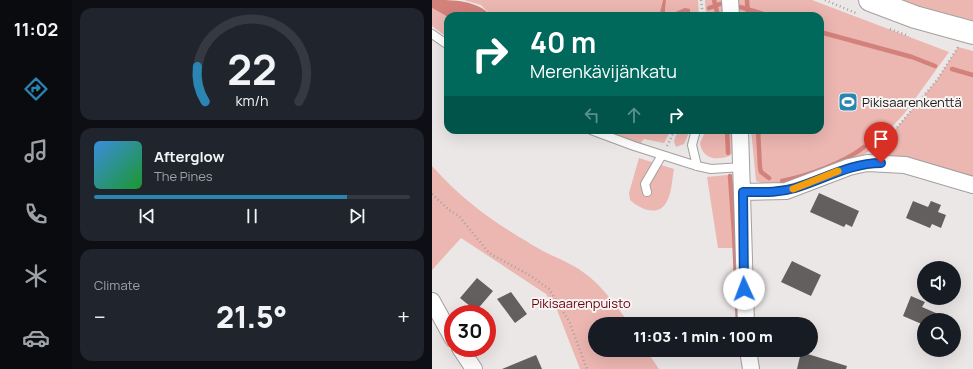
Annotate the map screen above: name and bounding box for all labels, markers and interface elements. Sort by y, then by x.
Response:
text: 11:02 [14,17,58,41]
text: 40 m [530,23,596,61]
icon: right [464,28,516,80]
text: 22 [227,41,277,97]
text: Merenkävijänkatu [530,59,677,83]
icon: directions [22,75,50,103]
text: km/h [235,91,269,110]
sports icon: Pikisaarenkenttä [837,91,859,113]
place label: Pikisaarenkenttä [862,93,962,111]
icon: left [581,104,603,126]
icon: ahead [623,104,645,126]
icon: right [665,104,687,126]
pin [864,122,898,163]
icon: arrive [870,128,892,150]
icon: music [22,137,50,165]
text: Afterglow [154,146,225,167]
text: The Pines [154,167,213,185]
icon: phone [22,200,50,228]
icon: previous [136,205,158,227]
icon: pause [241,205,263,227]
icon: next [346,205,368,227]
map controls [917,261,961,357]
button: sound [917,261,961,305]
icon: climate [22,262,50,290]
position arrow [723,268,765,310]
text: Climate [94,276,140,294]
park label: Pikisaarenpuisto [531,294,631,312]
text: 21.5° [216,296,287,337]
text: − [94,302,106,332]
text: + [397,302,410,332]
speed limit sign: 30 [444,305,496,357]
button: search [917,313,961,357]
icon: car [22,324,50,352]
text: 11:03 · 1 min · 100 m [633,326,773,347]

